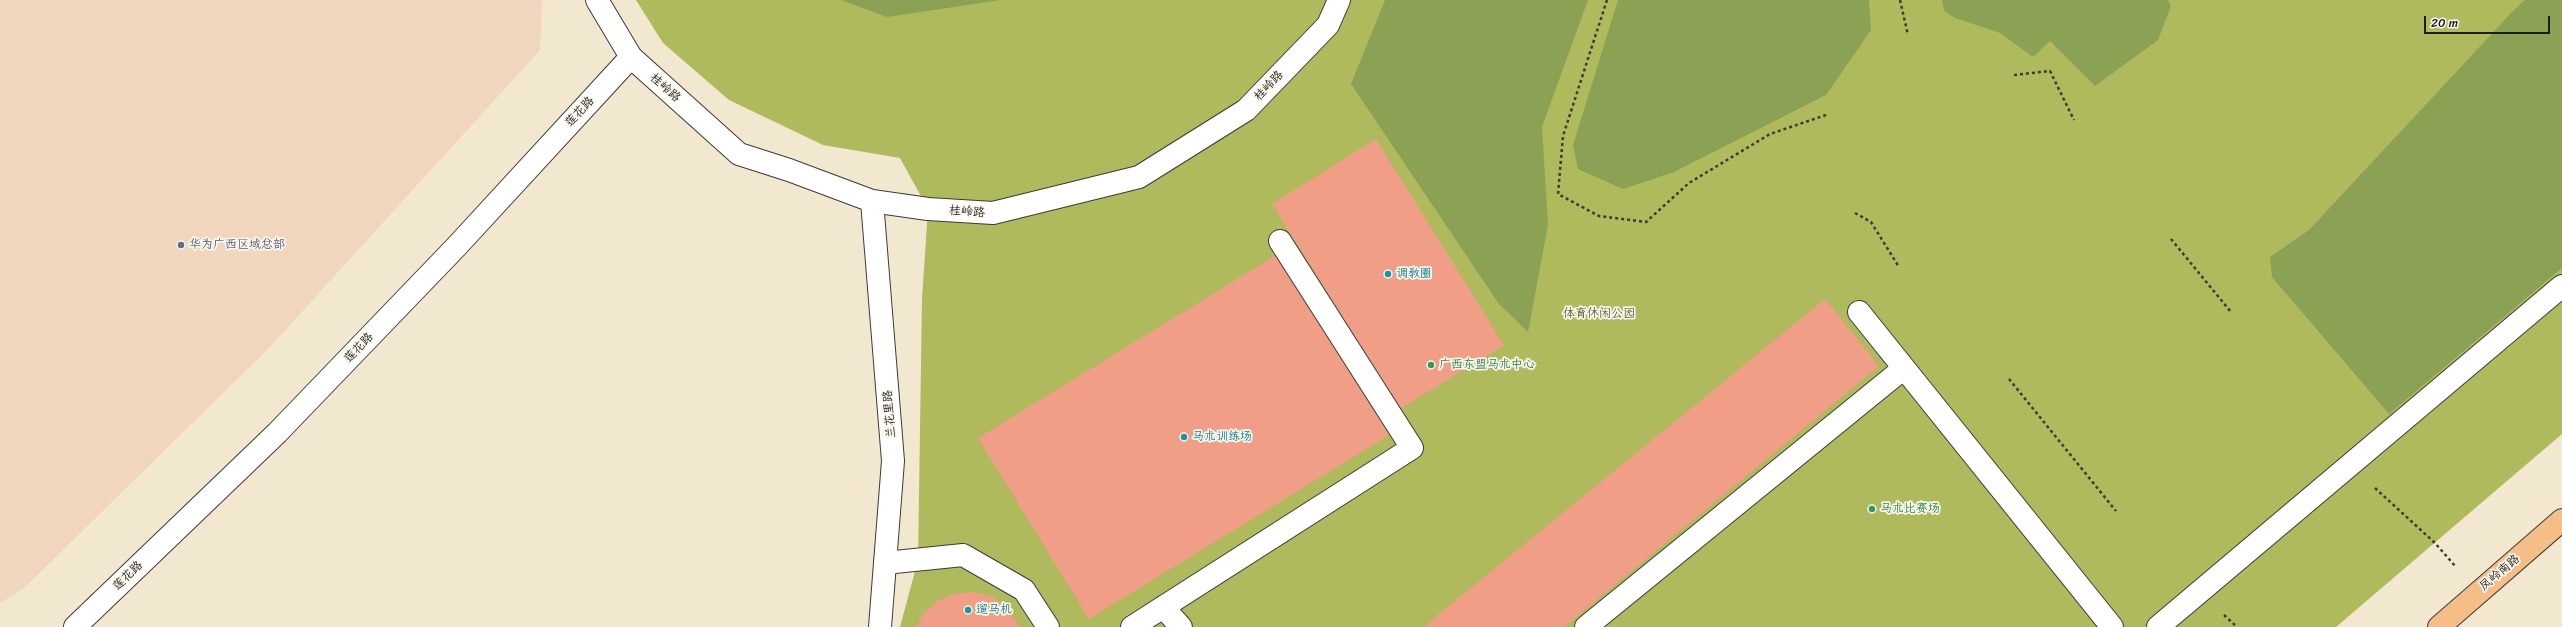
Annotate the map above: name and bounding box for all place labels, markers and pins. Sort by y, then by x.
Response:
place label: 华为广西区域总部 [189,238,285,252]
marker: 华为广西区域总部 [176,240,186,250]
place label: 调教圈 [1396,267,1432,281]
marker: 调教圈 [1383,269,1393,279]
place label: 广西东盟马术中心 [1439,358,1535,372]
marker: 广西东盟马术中心 [1426,360,1436,370]
place label: 马术训练场 [1192,430,1252,444]
marker: 马术训练场 [1179,432,1189,442]
place label: 马术比赛场 [1880,502,1940,516]
marker: 马术比赛场 [1867,504,1877,514]
place label: 遛马机 [976,603,1012,617]
marker: 遛马机 [963,605,973,615]

